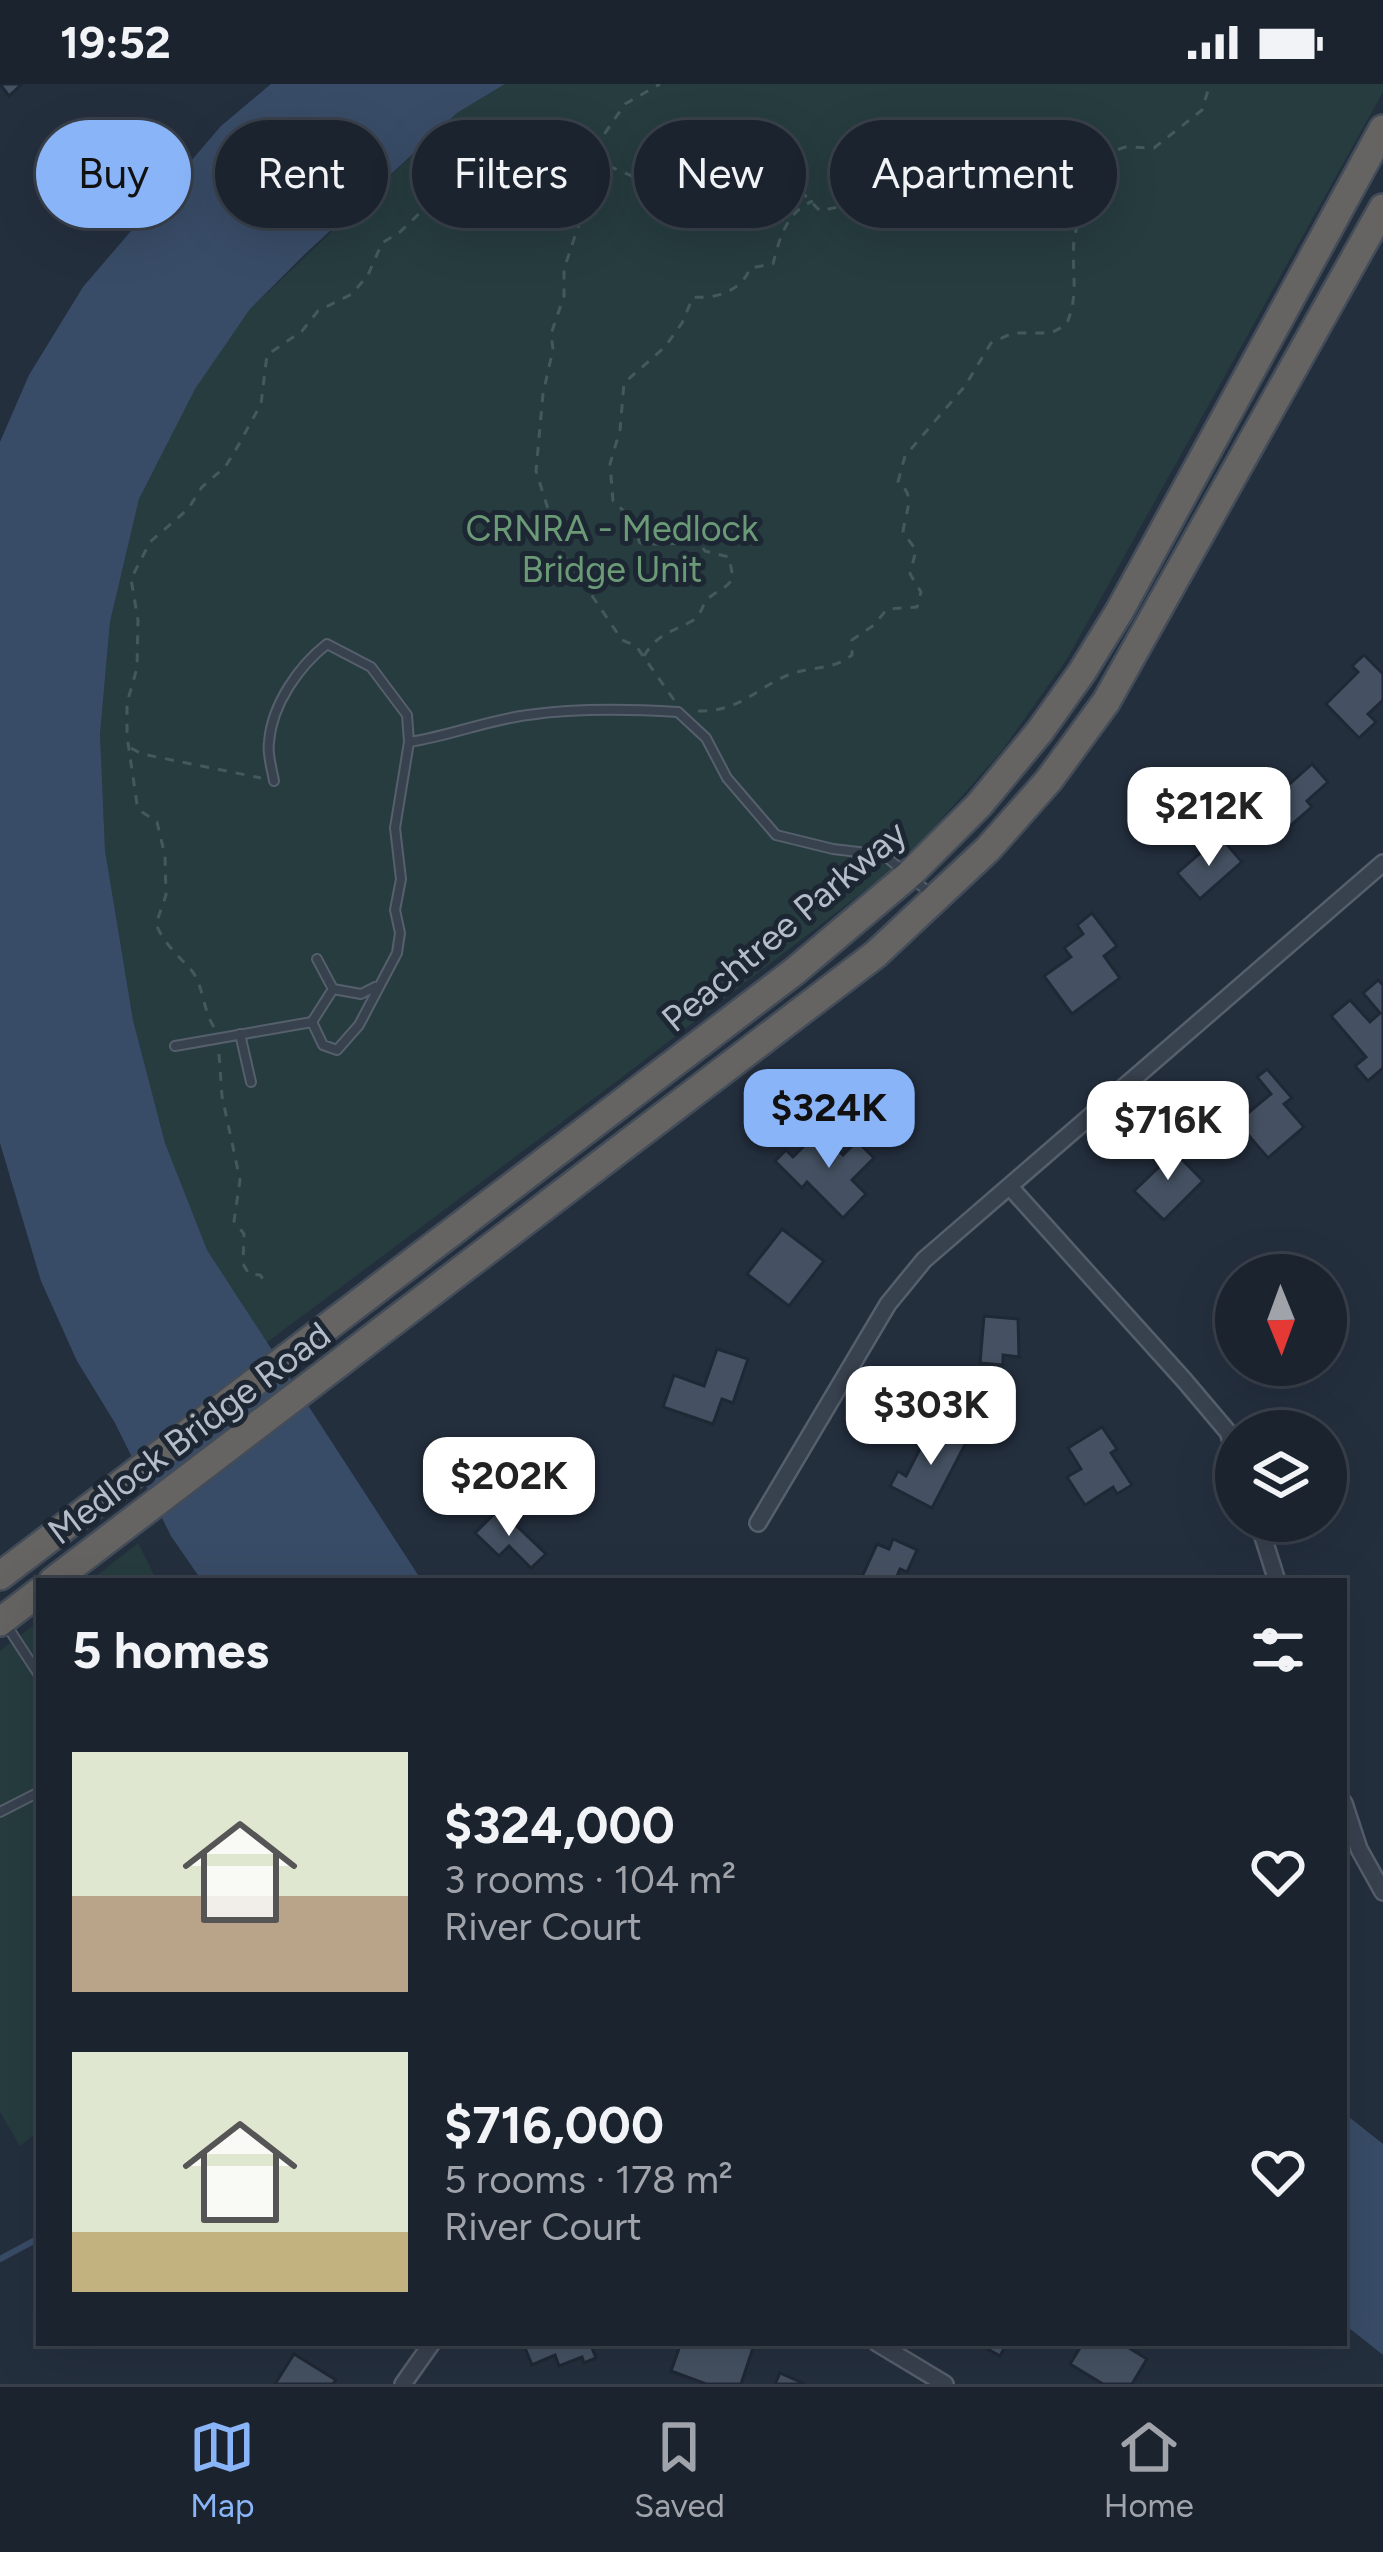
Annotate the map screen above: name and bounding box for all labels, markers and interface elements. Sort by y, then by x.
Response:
text: 19:52 [60,15,171,69]
chip: Buy [36,120,191,228]
chip: Rent [215,120,388,228]
chip: Filters [412,120,610,228]
chip: New [634,120,806,228]
chip: Apartment [830,120,1117,228]
park label: CRNRA - Medlock Bridge Unit [465,507,759,591]
pin: $212K [1125,767,1293,869]
text: $212K [1154,782,1264,829]
street label: Peachtree Parkway [653,811,915,1041]
pin: $324K [745,1069,913,1171]
pin: $716K [1084,1081,1252,1183]
text: $324K [771,1084,887,1131]
text: $716K [1114,1096,1222,1143]
north arrow [1215,1254,1347,1386]
map controls [1215,1254,1347,1542]
street label: Medlock Bridge Road [39,1313,339,1553]
pin: $303K [847,1366,1015,1468]
text: $303K [873,1381,989,1428]
button: layers [1215,1410,1347,1542]
pin: $202K [425,1437,593,1539]
text: $202K [450,1452,568,1499]
icon: filters [1245,1617,1311,1683]
text: 5 homes [72,1620,269,1681]
text: $324,000 [444,1795,675,1856]
icon: home [168,1800,312,1944]
icon: heart [1245,1839,1311,1905]
text: 3 rooms · 104 m² [444,1856,736,1903]
text: River Court [444,1903,642,1950]
text: $716,000 [444,2095,664,2156]
icon: home [168,2100,312,2244]
icon: heart [1245,2139,1311,2205]
text: 5 rooms · 178 m² [444,2156,733,2203]
text: River Court [444,2203,642,2250]
tab: Map [189,2414,255,2525]
tab: Saved [634,2414,725,2525]
tab: Home [1104,2414,1194,2525]

